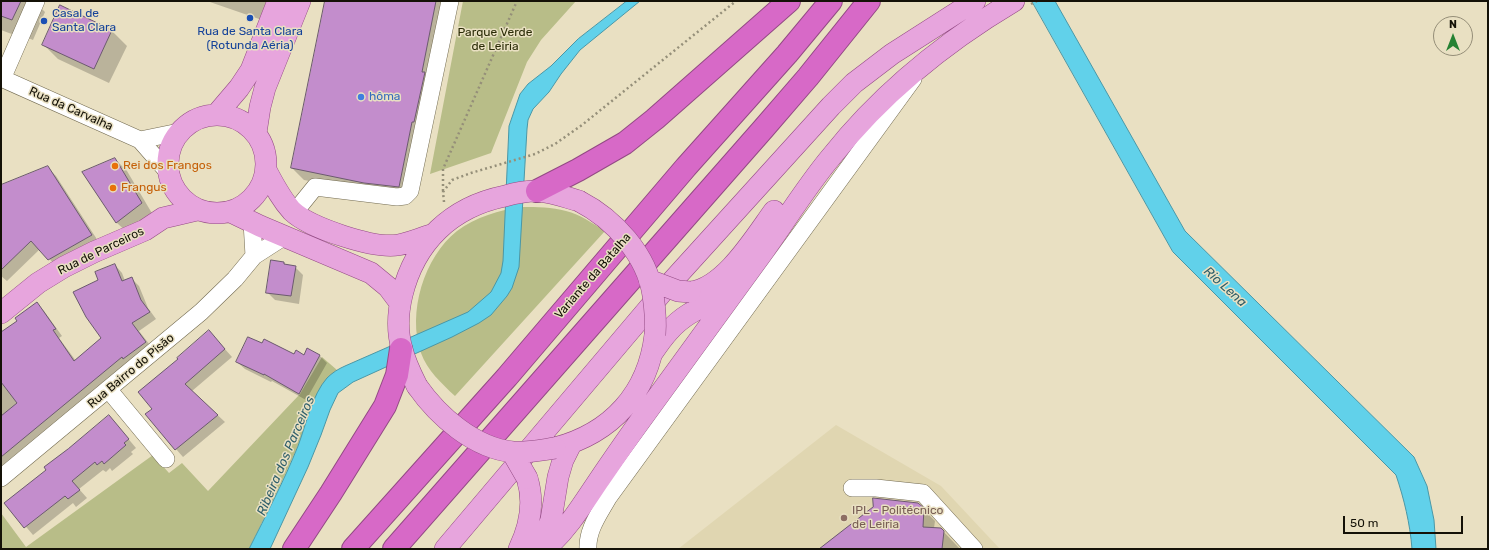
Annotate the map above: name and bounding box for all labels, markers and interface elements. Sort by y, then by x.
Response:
place label: Casal de Santa Clara [52,7,116,35]
marker: Rua de Santa Clara (Rotunda Aéria) [245,13,255,23]
marker: Casal de Santa Clara [39,16,49,26]
north arrow [1433,16,1473,56]
text: N [1449,18,1457,31]
place label: Rua de Santa Clara (Rotunda Aéria) [197,25,303,53]
park label: Parque Verde de Leiria [458,26,532,54]
street label: Rua da Carvalha [27,84,115,134]
place label: hôma [369,90,400,104]
marker: hôma [356,92,366,102]
place label: Rei dos Frangos [123,159,212,173]
marker: Rei dos Frangos [110,161,120,171]
place label: Frangus [121,181,167,195]
marker: Frangus [108,183,118,193]
street label: Rua de Parceiros [56,224,146,278]
street label: Variante da Batalha [552,230,634,322]
water label: Rio Lena [1200,264,1250,310]
street label: Rua Bairro do Pisão [85,331,177,411]
water label: Ribeira dos Parceiros [254,394,318,518]
place label: IPL - Politécnico de Leiria [852,504,943,532]
scale bar [1345,508,1465,534]
marker: IPL - Politécnico de Leiria [839,513,849,523]
text: 50 m [1350,516,1378,530]

